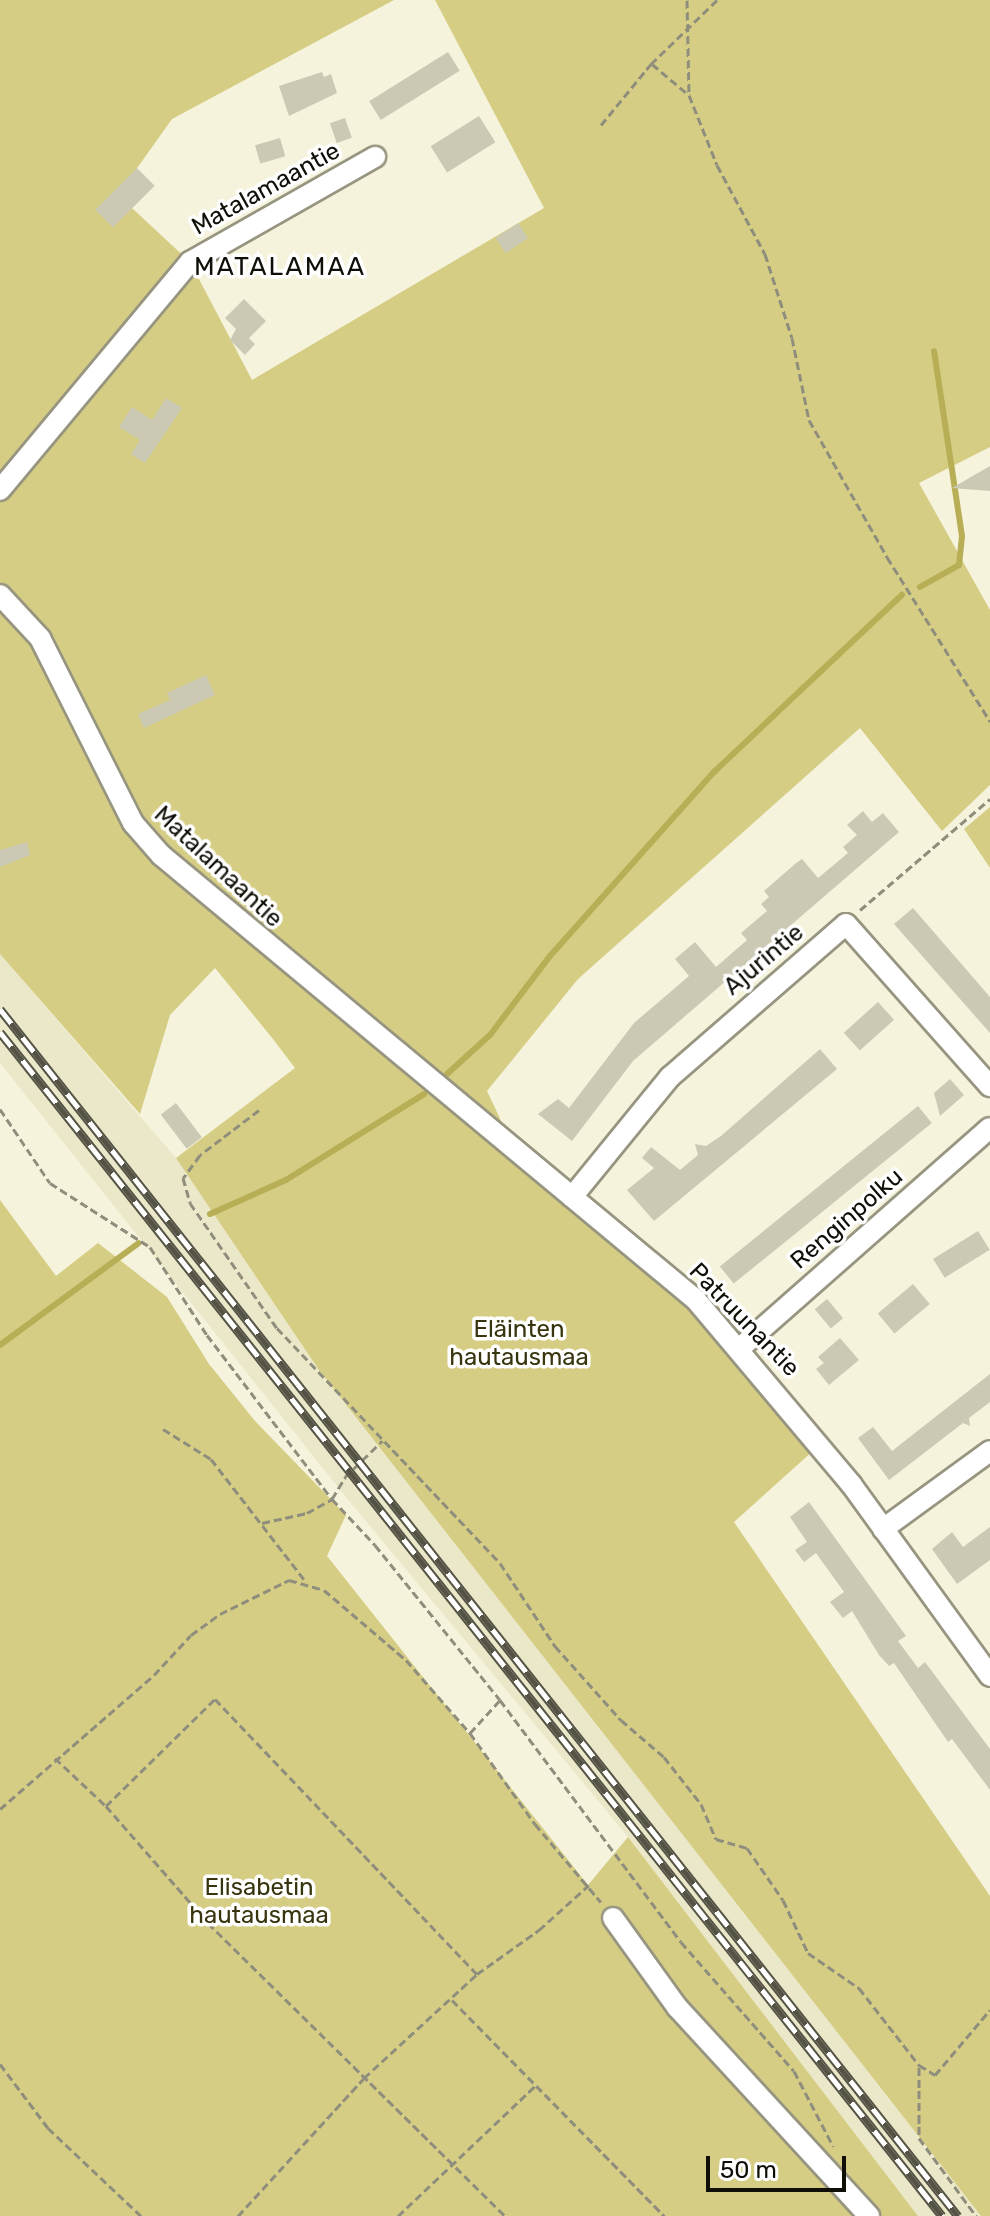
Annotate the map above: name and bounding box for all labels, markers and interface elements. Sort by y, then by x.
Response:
street label: Matalamaantie [187,136,345,242]
district label: MATALAMAA [194,251,366,283]
street label: Matalamaantie [148,800,288,934]
street label: Ajurintie [718,918,810,1002]
street label: Renginpolku [785,1163,909,1275]
street label: Patruunantie [683,1257,805,1383]
park label: Eläinten hautausmaa [449,1316,589,1372]
park label: Elisabetin hautausmaa [189,1874,329,1930]
scale bar [710,2140,850,2190]
text: 50 m [720,2156,777,2184]

